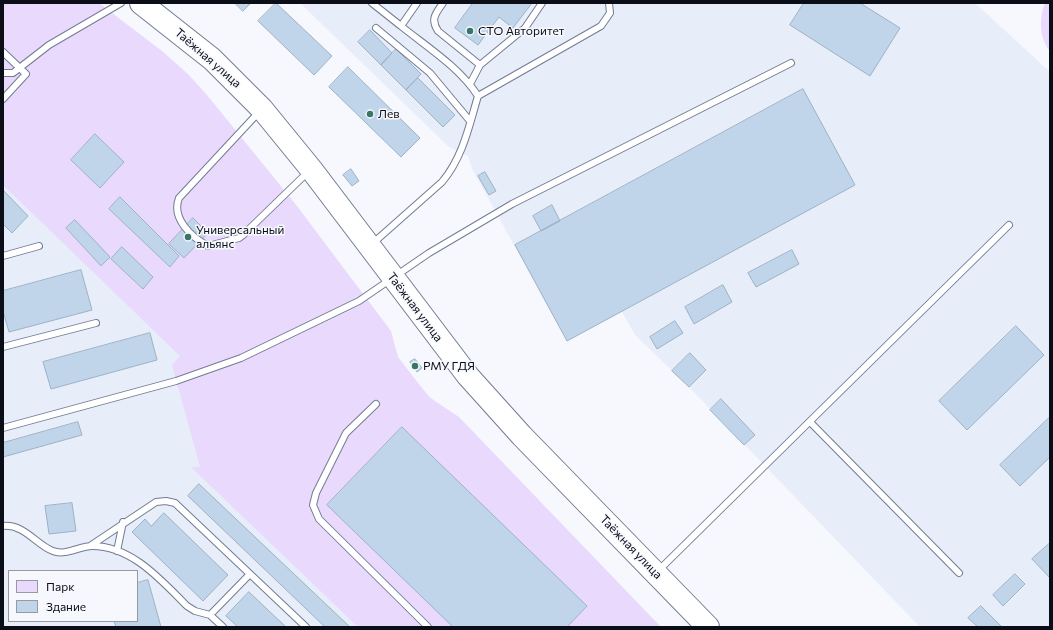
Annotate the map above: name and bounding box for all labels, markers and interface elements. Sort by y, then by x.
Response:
place label: СТО Авторитет [478,24,564,38]
street label: Таёжная улица [172,25,244,91]
marker: СТО Авторитет [465,26,475,36]
place label: Лев [378,107,400,121]
marker: Лев [365,109,375,119]
place label: Универсальный альянс [196,223,284,251]
marker: Универсальный альянс [183,232,193,242]
street label: Таёжная улица [384,269,446,345]
place label: РМУ ГДЯ [423,359,475,373]
marker: РМУ ГДЯ [410,361,420,371]
street label: Таёжная улица [597,512,665,582]
legend [8,570,138,622]
text: Парк [46,579,75,593]
text: Здание [46,599,86,613]

